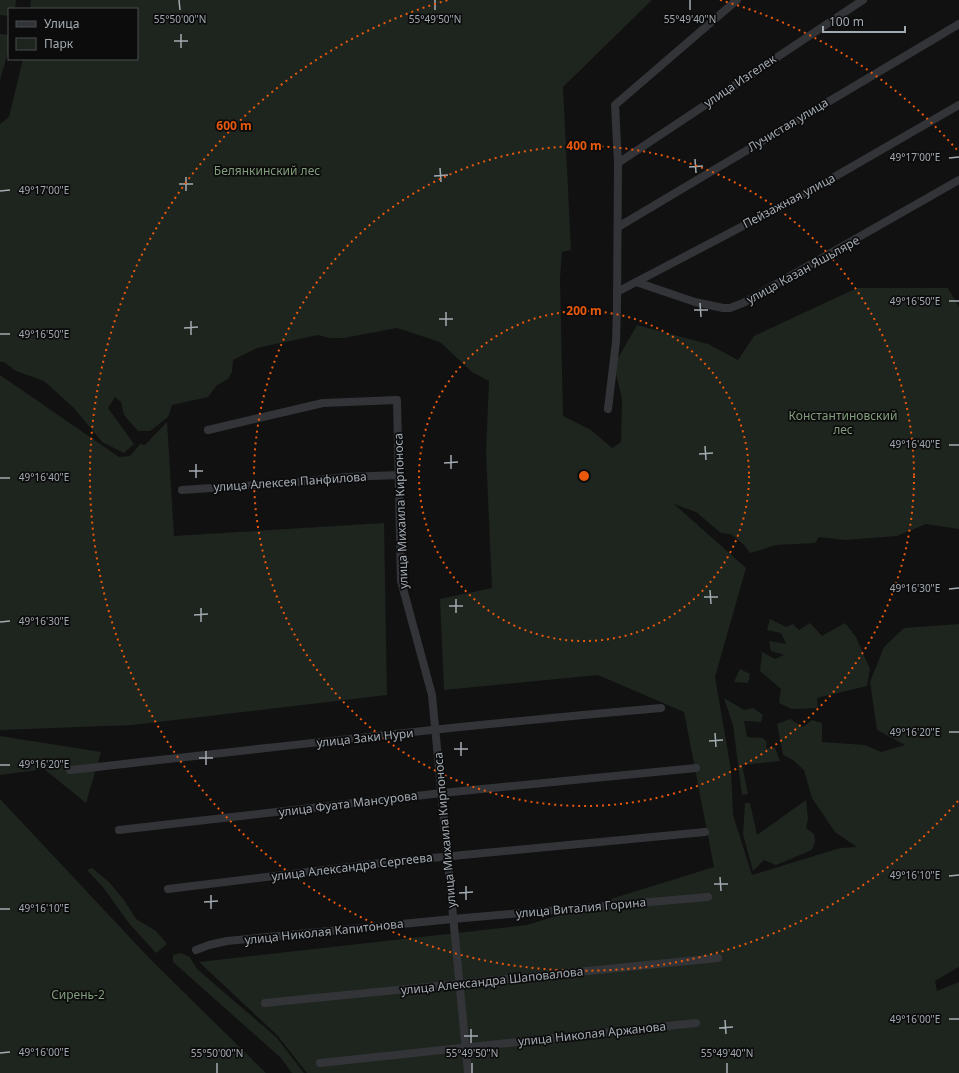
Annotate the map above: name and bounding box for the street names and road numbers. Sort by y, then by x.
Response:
street label: улица Изгелек [700,50,780,111]
street label: Лучистая улица [744,94,831,155]
street label: Пейзажная улица [740,169,838,232]
street label: улица Казан Яшьляре [743,231,863,308]
street label: улица Михаила Кирпоноса [389,433,412,589]
street label: улица Алексея Панфилова [213,468,367,495]
street label: улица Заки Нури [316,724,414,751]
street label: улица Михаила Кирпоноса [429,752,460,909]
street label: улица Фуата Мансурова [278,787,418,820]
street label: улица Александра Сергеева [270,848,434,885]
street label: улица Виталия Горина [515,893,647,922]
street label: улица Николая Капитонова [244,915,404,948]
street label: улица Александра Шаповалова [400,962,584,999]
street label: улица Николая Аржанова [517,1017,667,1050]

